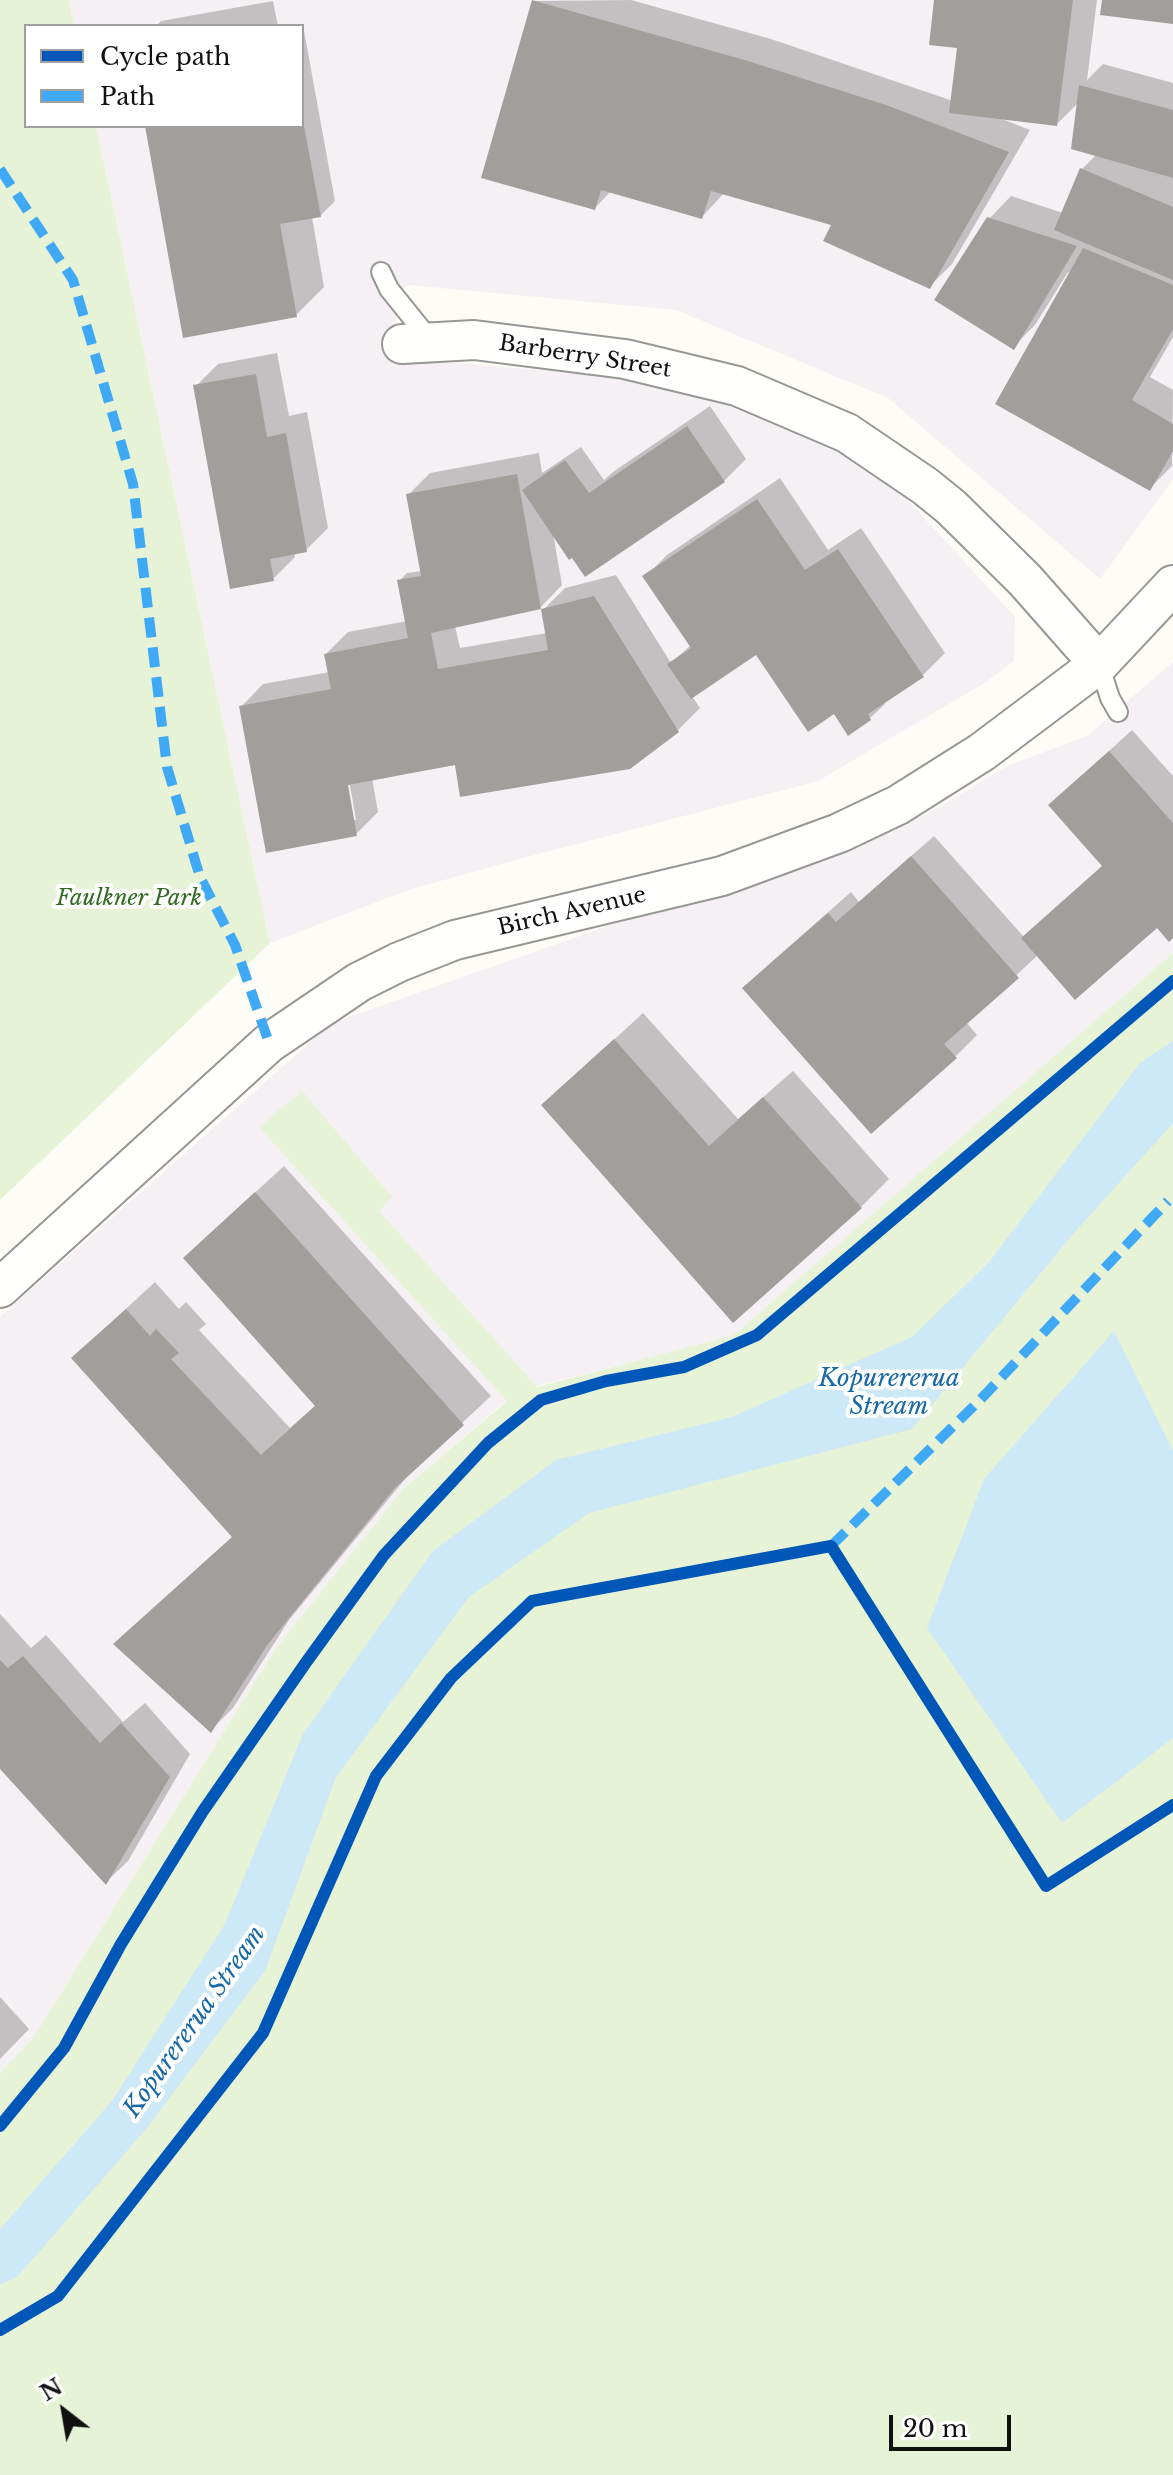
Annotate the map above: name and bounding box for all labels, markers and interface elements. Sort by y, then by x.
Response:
legend [24,24,304,128]
text: Cycle path [100,42,231,71]
text: Path [100,82,155,111]
street label: Barberry Street [497,330,673,384]
street label: Birch Avenue [495,882,649,942]
park label: Faulkner Park [56,886,202,912]
water label: Kopurererua Stream [818,1365,960,1421]
water label: Kopurererua Stream [118,1921,272,2123]
north arrow [24,2371,104,2451]
text: N [36,2373,67,2407]
scale bar [893,2399,1015,2449]
text: 20 m [903,2414,968,2443]

